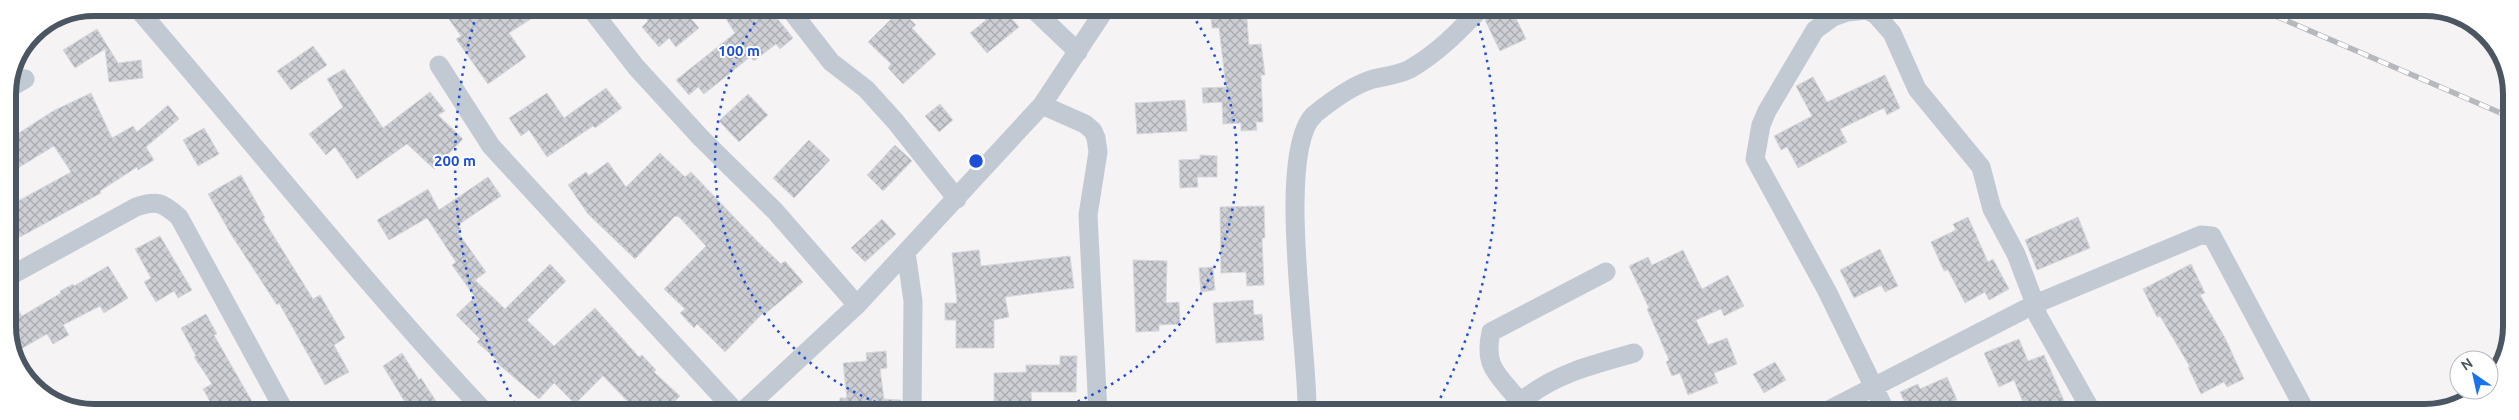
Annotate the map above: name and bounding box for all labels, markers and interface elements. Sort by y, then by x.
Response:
text: 100 m [718,42,760,59]
text: 200 m [434,152,476,169]
centre of rings [967,152,985,170]
north arrow [2449,350,2499,400]
text: N [2458,355,2476,374]

